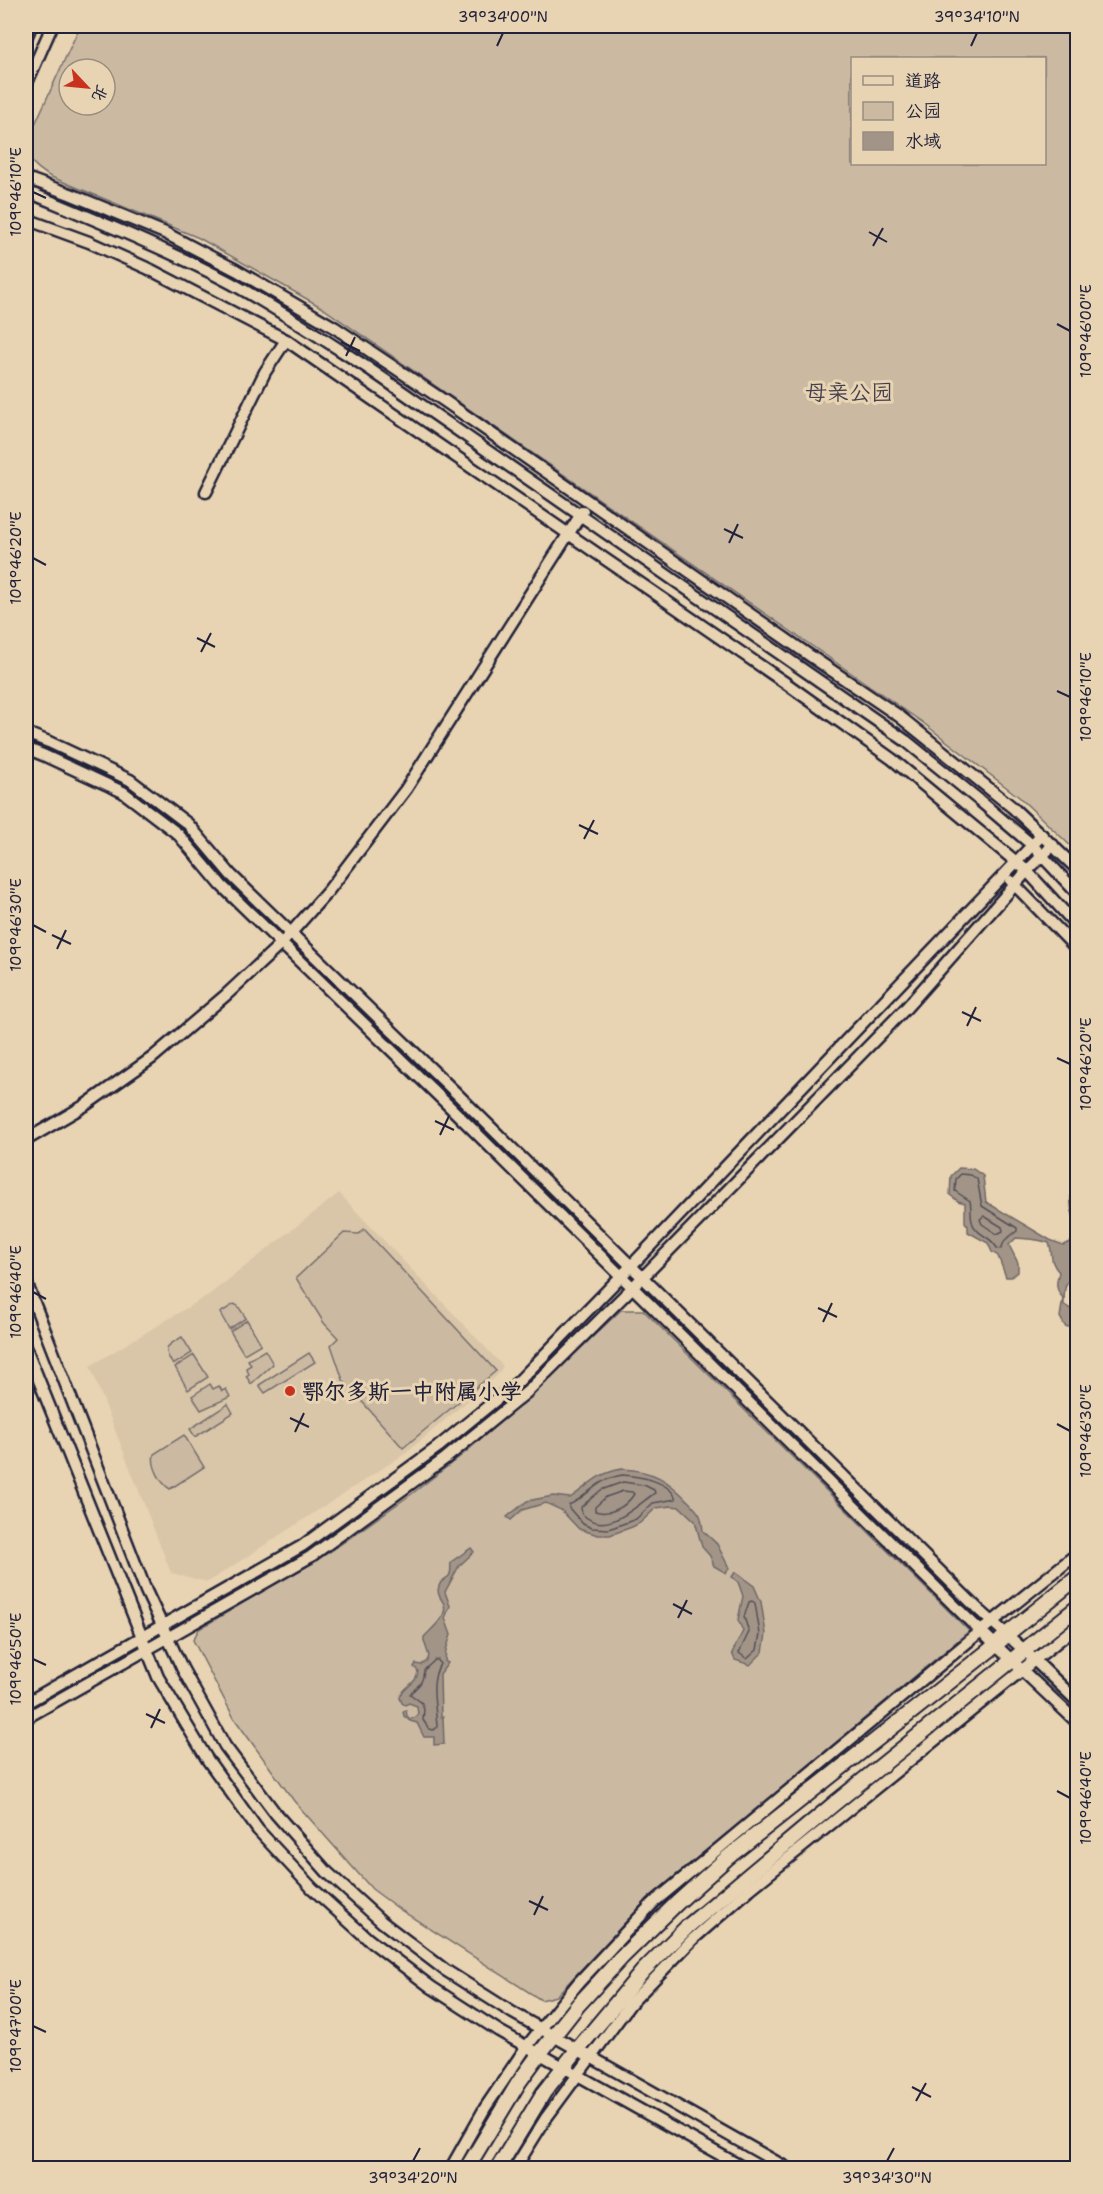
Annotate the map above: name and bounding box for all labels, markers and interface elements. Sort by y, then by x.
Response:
text: 39°34'00"N [458,7,548,27]
text: 39°34'10"N [934,7,1020,27]
north arrow [57,57,117,117]
legend [851,57,1046,165]
text: 道路 [905,69,941,93]
text: 北 [87,82,113,105]
text: 公园 [905,99,941,123]
text: 水域 [905,129,941,153]
text: 109°46'10"E [6,147,26,237]
text: 109°46'00"E [1076,284,1096,378]
park label: 母亲公园 [805,378,893,407]
text: 109°46'20"E [6,511,26,605]
text: 109°46'10"E [1076,652,1096,742]
text: 109°46'30"E [6,878,26,972]
text: 109°46'20"E [1076,1017,1096,1111]
text: 109°46'40"E [6,1245,26,1339]
place label: 鄂尔多斯一中附属小学 [302,1377,522,1406]
marker: 鄂尔多斯一中附属小学 [283,1384,297,1398]
text: 109°46'30"E [1076,1384,1096,1478]
text: 109°46'50"E [6,1613,26,1705]
text: 109°46'40"E [1076,1751,1096,1845]
text: 109°47'00"E [6,1979,26,2073]
text: 39°34'20"N [368,2168,458,2188]
text: 39°34'30"N [842,2168,932,2188]

